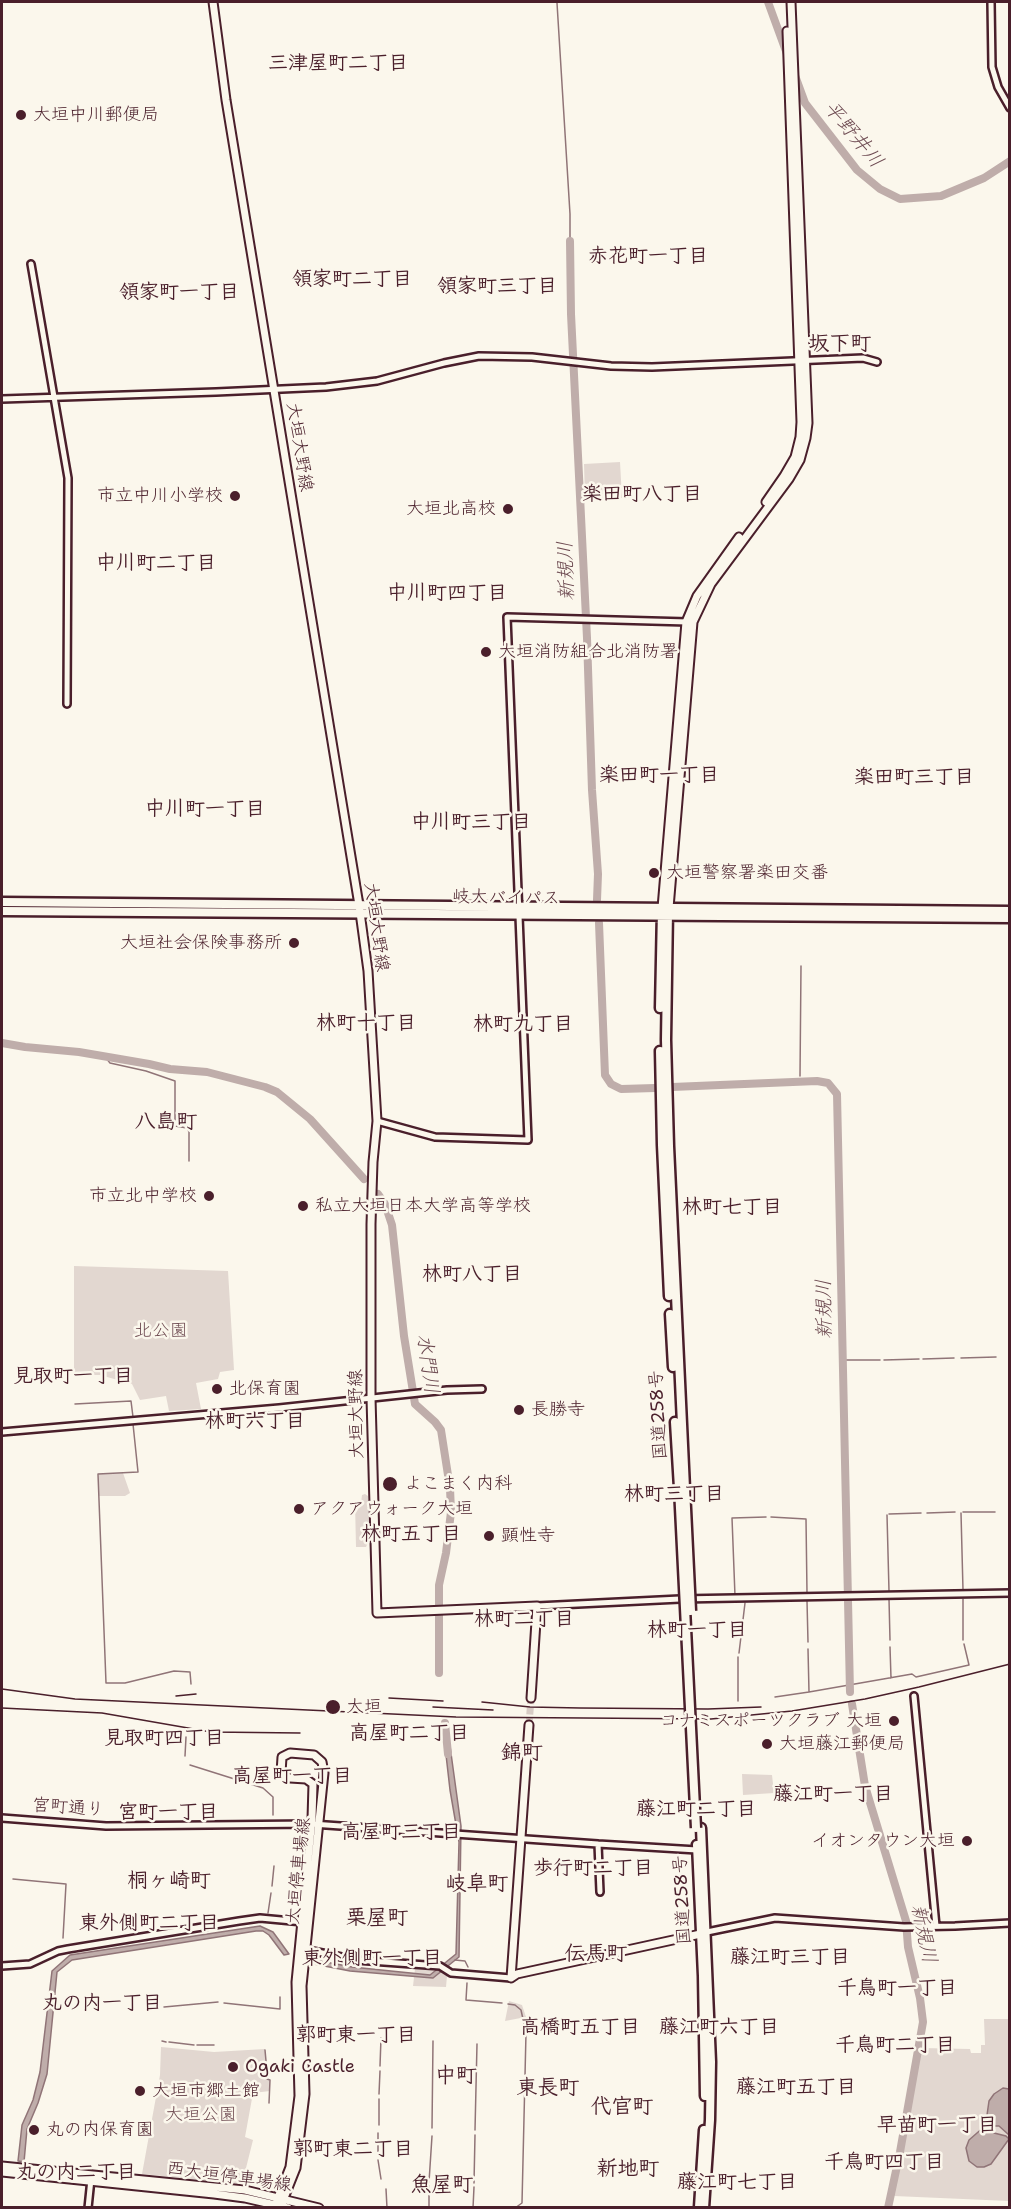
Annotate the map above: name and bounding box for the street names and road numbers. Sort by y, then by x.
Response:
street label: 大垣大野線 [281,401,317,493]
street label: 大垣大野線 [359,881,393,973]
street label: 岐大バイパス [452,886,560,910]
street label: 大垣大野線 [345,1369,369,1459]
street label: 国道258号 [646,1370,672,1460]
street label: 宮町通り [31,1795,105,1821]
street label: 大垣停車場線 [283,1816,315,1926]
street label: 国道258号 [670,1855,696,1945]
street label: 西大垣停車場線 [165,2158,293,2196]

